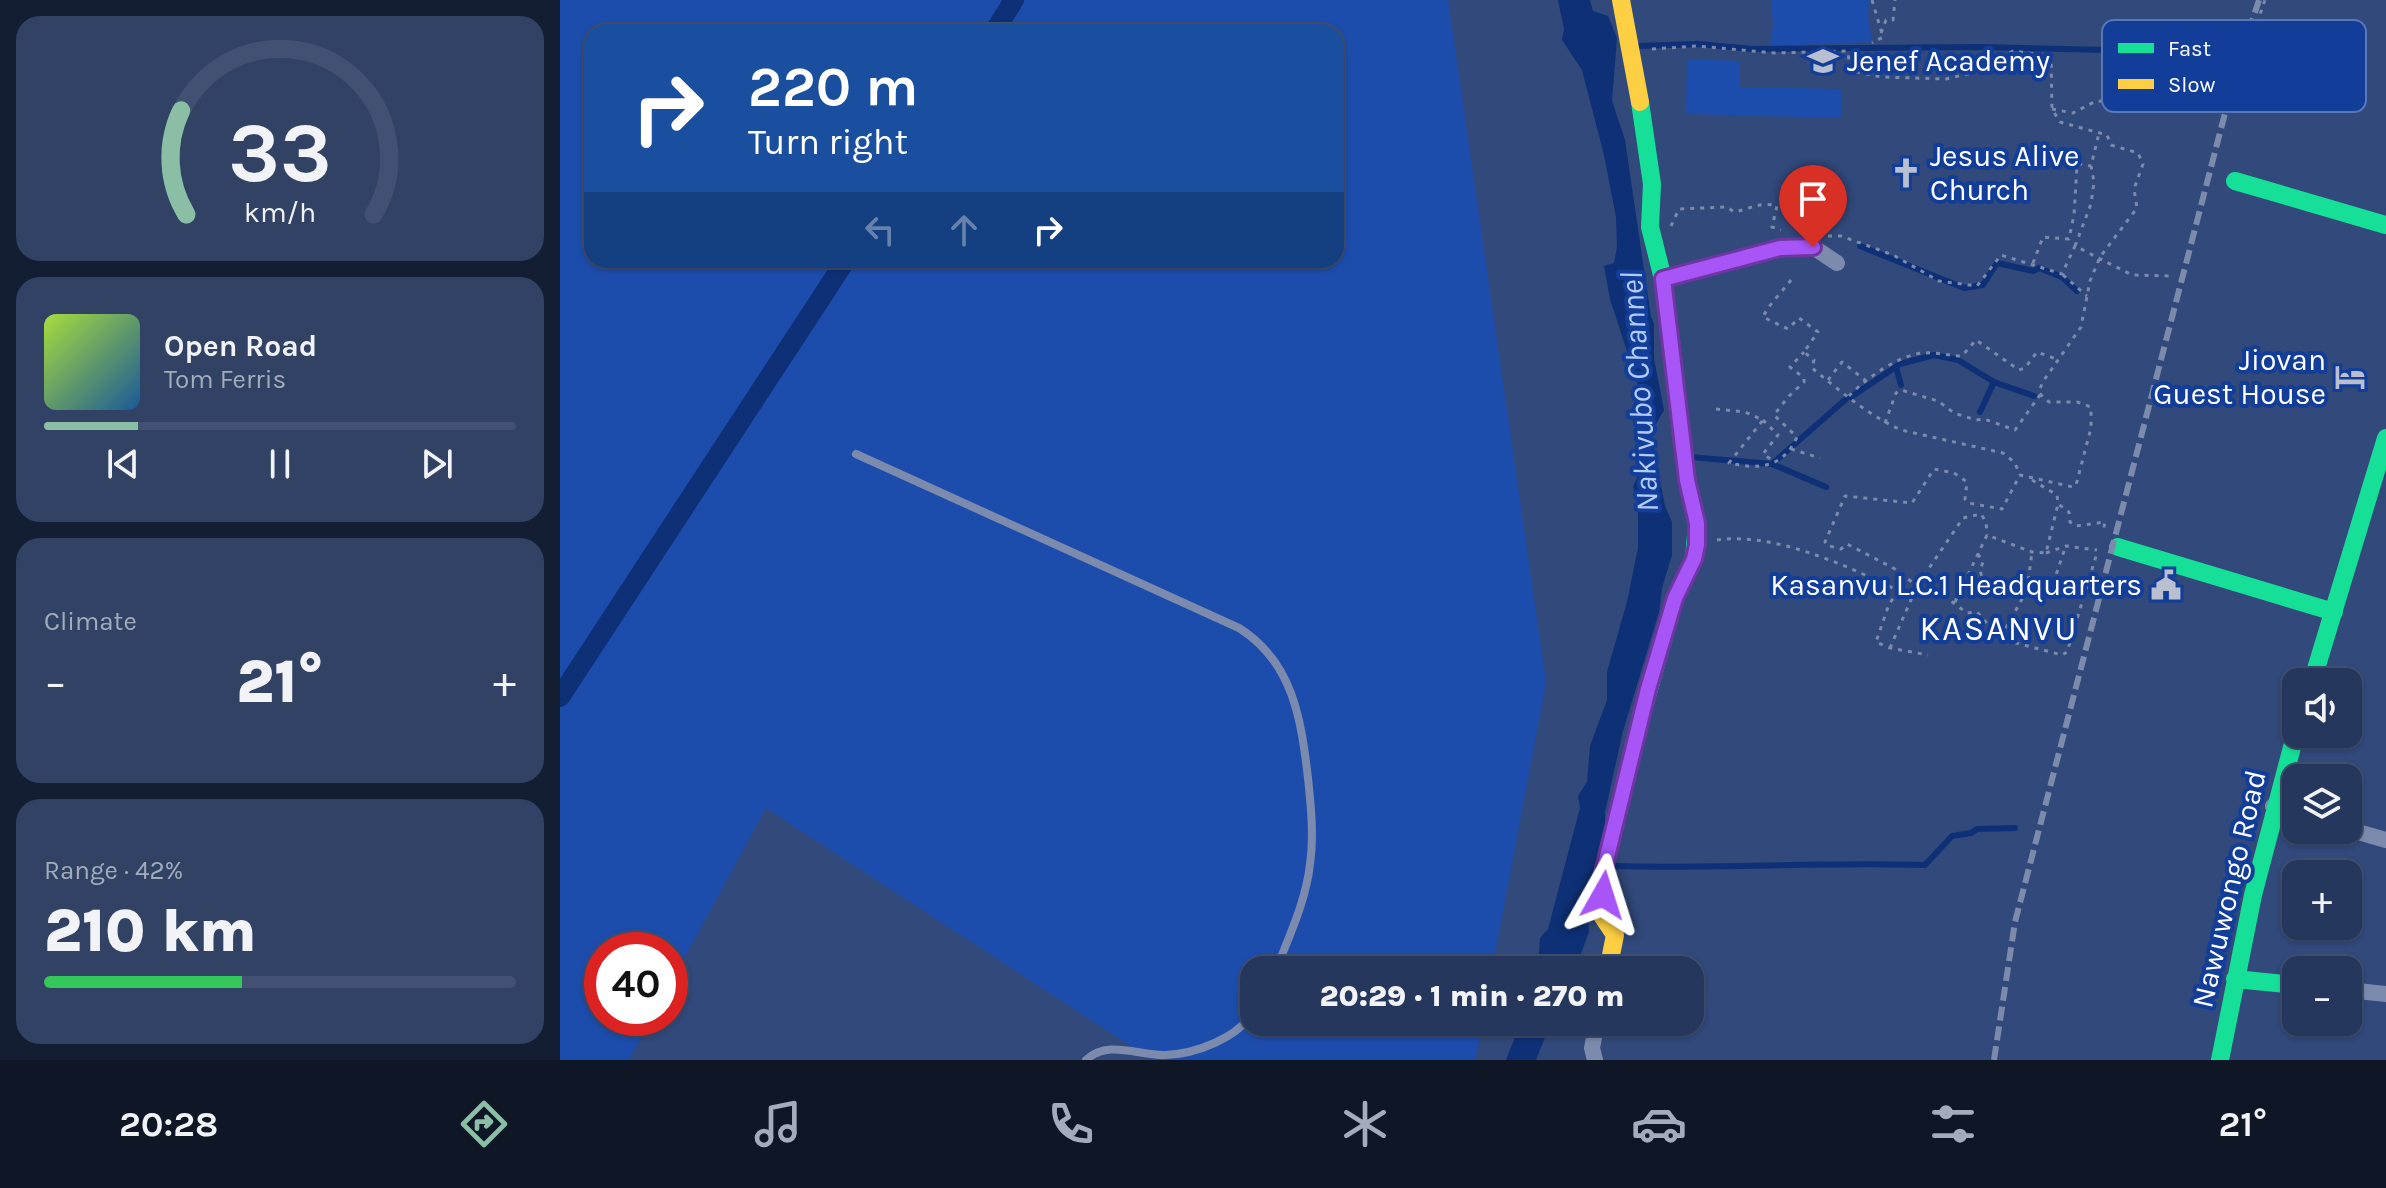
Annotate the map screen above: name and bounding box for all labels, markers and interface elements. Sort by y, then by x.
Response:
legend [2102,20,2366,112]
text: Fast [2168,36,2211,62]
place label: Jenef Academy [1847,43,2050,79]
school or university icon: Jenef Academy [1806,44,1840,78]
text: 220 m [748,54,919,119]
icon: right [616,56,720,160]
text: Slow [2168,72,2215,98]
text: 33 [228,104,332,201]
text: Turn right [748,121,908,163]
place label: Jesus Alive Church [1930,138,2079,208]
church icon: Jesus Alive Church [1889,156,1923,190]
pin [1779,165,1847,247]
icon: arrive [1791,177,1835,221]
text: km/h [244,196,316,229]
icon: left [858,208,902,252]
icon: ahead [942,208,986,252]
icon: right [1026,208,1070,252]
water label: Nakivubo Channel [1613,271,1666,513]
text: Open Road [164,328,317,364]
place label: Jiovan Guest House [2153,342,2326,412]
hotel icon: Jiovan Guest House [2333,360,2367,394]
text: Tom Ferris [164,364,286,395]
icon: previous [101,442,145,486]
icon: pause [258,442,302,486]
icon: next [415,442,459,486]
place label: Kasanvu L.C.1 Headquarters [1770,567,2142,603]
public building icon: Kasanvu L.C.1 Headquarters [2149,568,2183,602]
text: Climate [44,606,137,637]
district label: KASANVU [1920,609,2078,649]
text: 21° [236,647,324,717]
text: − [44,657,67,708]
text: + [493,657,516,708]
map controls [2282,668,2362,1036]
button: sound [2282,668,2362,748]
button: layers [2282,764,2362,844]
street label: Nawuwongo Road [2184,767,2274,1011]
position arrow [1561,853,1645,937]
text: Range · 42% [44,855,183,886]
button: + [2282,860,2362,940]
text: 210 km [44,896,257,966]
speed limit sign: 40 [584,932,688,1036]
button: − [2282,956,2362,1036]
text: 20:29 · 1 min · 270 m [1320,978,1624,1014]
icon: directions [456,1096,512,1152]
icon: music [750,1096,806,1152]
icon: phone [1043,1096,1099,1152]
icon: climate [1337,1096,1393,1152]
icon: car [1631,1096,1687,1152]
icon: filters [1925,1096,1981,1152]
text: 20:28 [119,1103,218,1145]
text: 21° [2218,1103,2267,1145]

